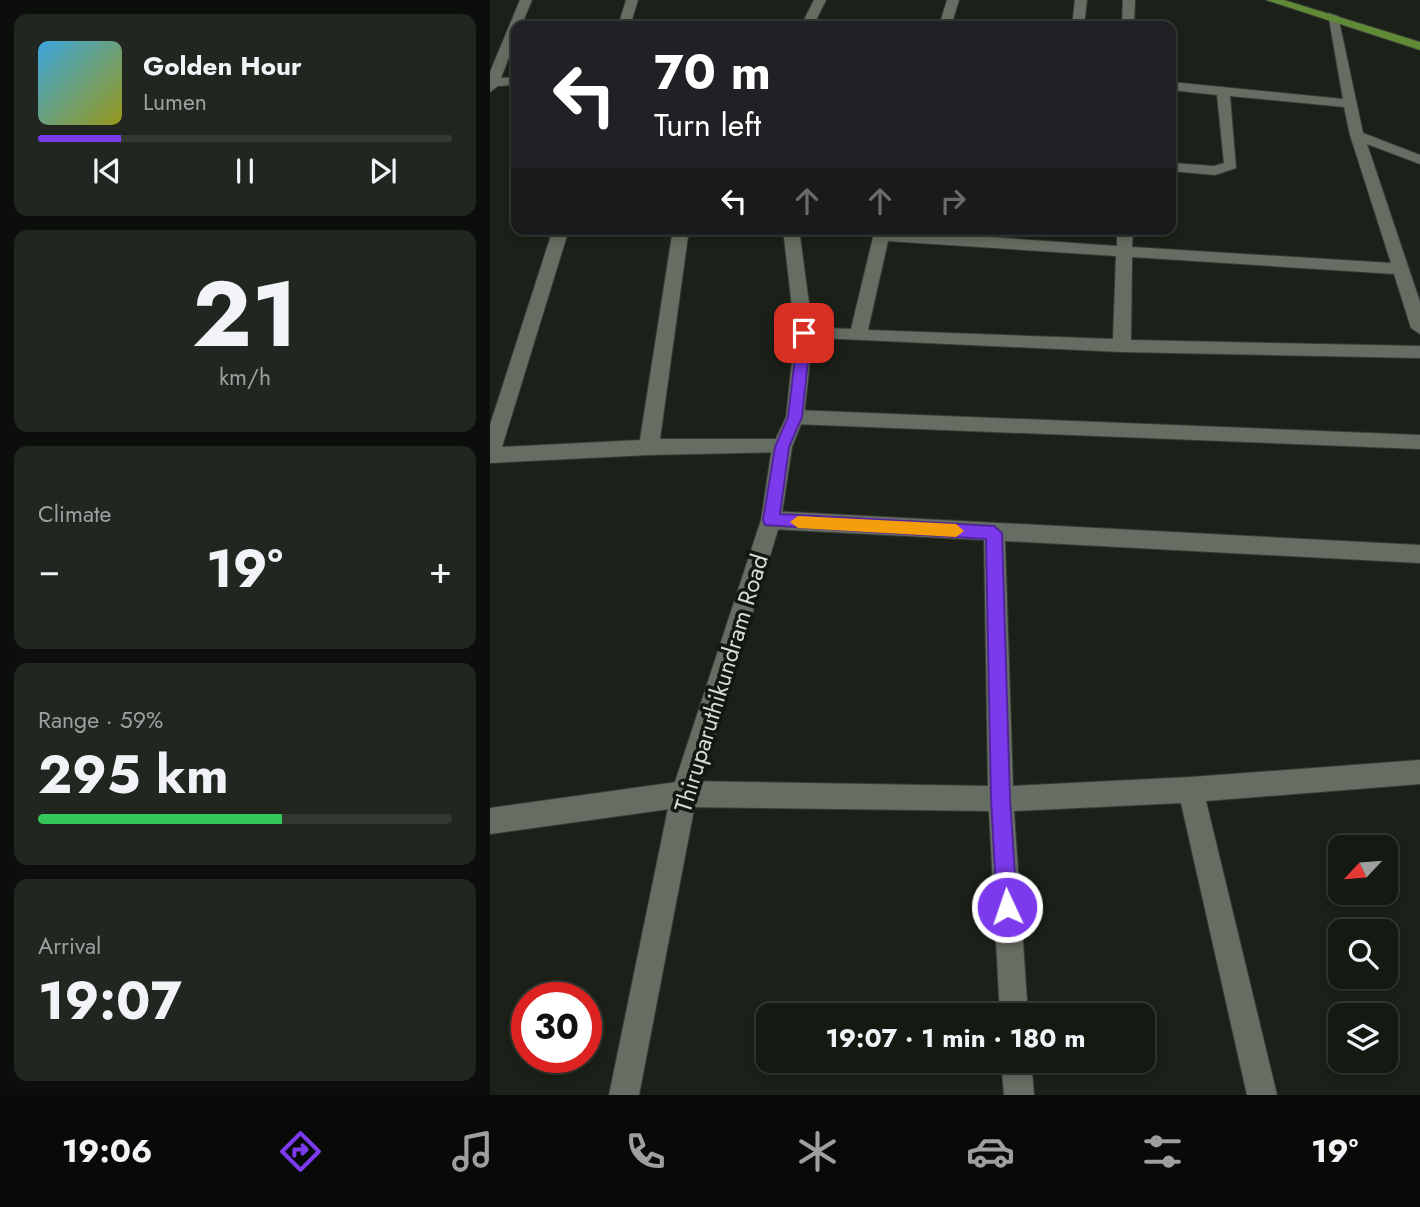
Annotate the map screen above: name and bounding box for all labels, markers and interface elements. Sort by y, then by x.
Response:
text: 70 m [654,37,771,107]
text: Golden Hour [143,47,302,85]
icon: left [539,49,630,140]
text: Lumen [143,85,207,119]
text: Turn left [654,102,761,148]
icon: previous [88,152,126,190]
icon: pause [226,152,264,190]
icon: next [364,152,402,190]
icon: left [715,182,753,220]
icon: ahead [788,182,826,220]
icon: ahead [861,182,899,220]
icon: right [934,182,972,220]
text: 21 [192,249,298,380]
pin [774,303,834,363]
icon: arrive [785,314,823,352]
text: km/h [219,360,271,394]
text: Climate [38,497,111,531]
text: 19° [206,531,283,607]
text: − [38,542,60,597]
text: + [429,542,452,597]
street label: Thiruparuthikundram Road [665,550,777,816]
text: Range · 59% [38,703,163,737]
text: 295 km [38,737,229,813]
north arrow [1328,835,1398,905]
map controls [1328,835,1398,1073]
position arrow [970,870,1044,944]
button: search [1328,919,1398,989]
text: Arrival [38,929,101,963]
text: 19:07 [38,963,182,1039]
speed limit sign: 30 [511,982,602,1073]
button: layers [1328,1003,1398,1073]
text: 19:07 · 1 min · 180 m [825,1019,1086,1057]
icon: directions [276,1127,325,1176]
icon: music [448,1127,497,1176]
icon: phone [621,1127,670,1176]
icon: climate [793,1127,842,1176]
icon: car [966,1127,1015,1176]
icon: filters [1138,1127,1187,1176]
text: 19:06 [62,1128,152,1174]
text: 19° [1311,1128,1358,1174]

